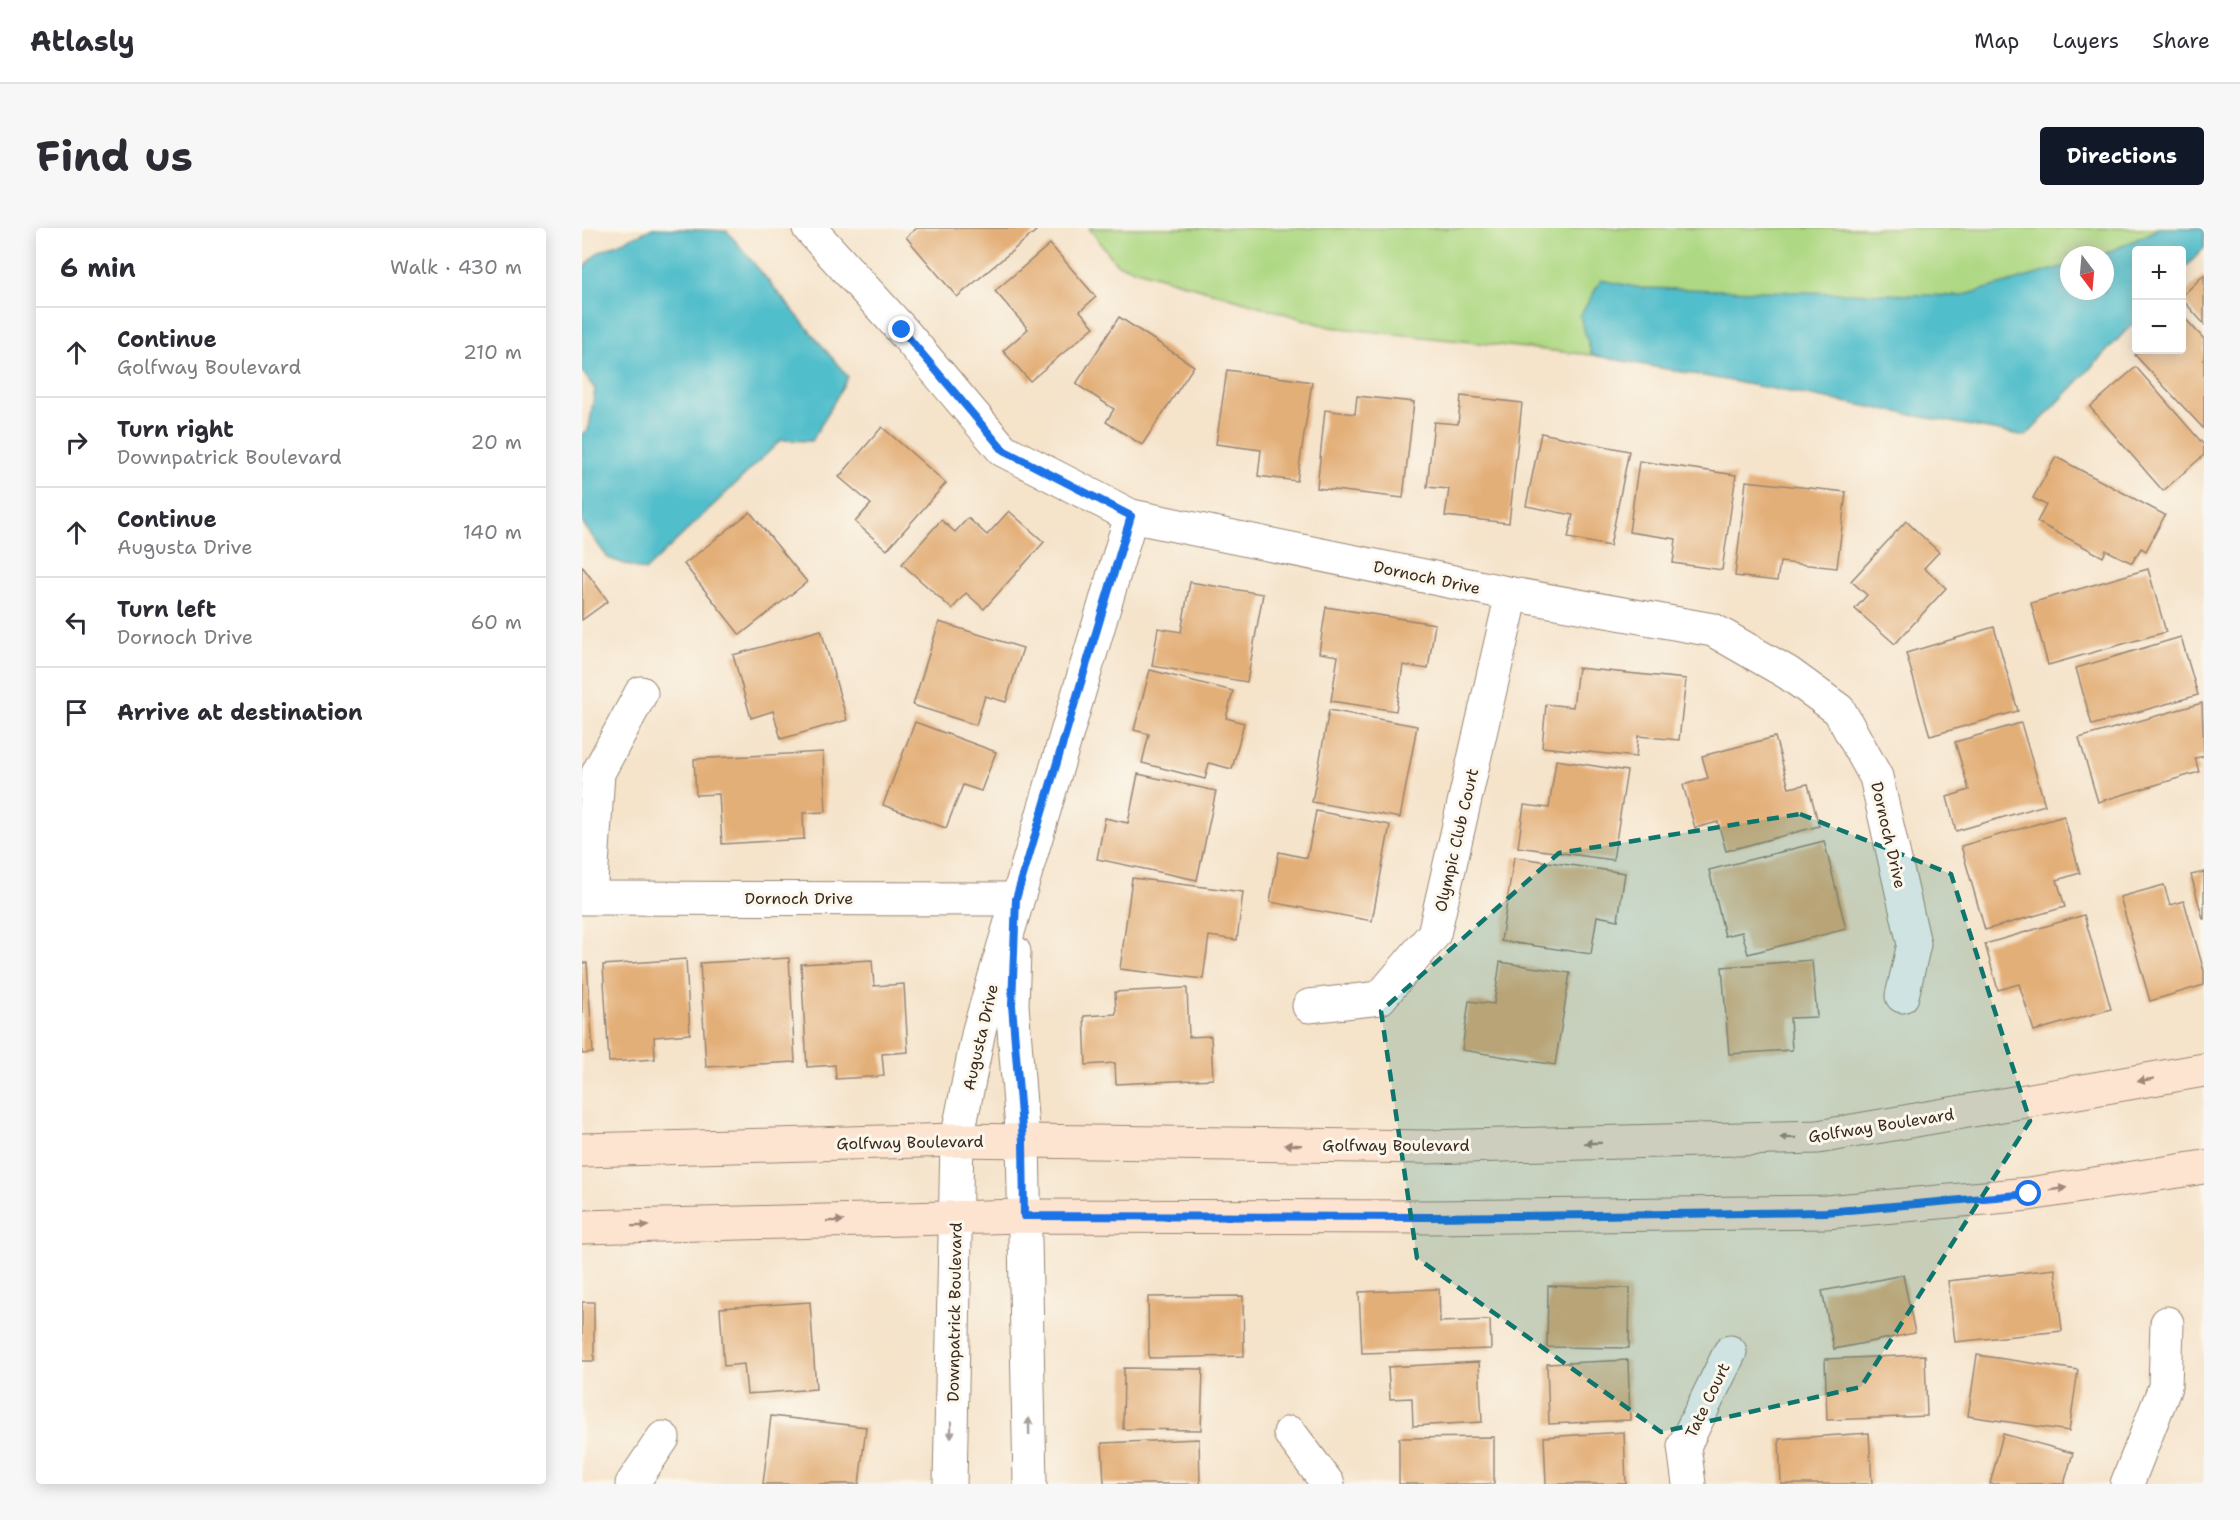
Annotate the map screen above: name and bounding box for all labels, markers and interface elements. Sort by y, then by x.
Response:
text: Atlasly [30,22,135,60]
text: Map [1974,27,2019,55]
text: Layers [2052,27,2119,55]
text: Share [2152,27,2210,55]
button: Directions [2040,127,2204,185]
text: Find us [36,128,193,184]
north arrow [2060,246,2114,300]
map controls [2132,246,2186,354]
button: + [2132,246,2186,300]
text: 6 min [60,250,136,285]
text: Walk · 430 m [390,254,522,280]
button: − [2132,300,2186,354]
route end [888,316,914,342]
text: Continue [117,325,217,354]
icon: ahead [60,336,93,369]
text: 210 m [463,339,522,365]
text: Golfway Boulevard [117,354,301,380]
text: Turn right [117,415,234,444]
icon: right [60,426,93,459]
text: 20 m [471,429,522,455]
text: Downpatrick Boulevard [117,444,342,470]
text: Continue [117,505,217,534]
icon: ahead [60,516,93,549]
text: 140 m [463,519,522,545]
text: Augusta Drive [117,534,252,560]
street label: Dornoch Drive [1371,556,1482,599]
text: Turn left [117,595,216,624]
icon: left [60,606,93,639]
text: 60 m [470,609,522,635]
text: Dornoch Drive [117,624,253,650]
icon: arrive [60,696,93,729]
text: Arrive at destination [117,698,363,727]
street label: Olympic Club Court [1430,766,1483,914]
street label: Dornoch Drive [1866,780,1911,891]
street label: Dornoch Drive [745,888,853,909]
street label: Augusta Drive [958,982,1003,1092]
one-way arrow [2137,1076,2156,1085]
street label: Golfway Boulevard [1807,1104,1955,1147]
street label: Golfway Boulevard [836,1131,984,1154]
one-way arrow [1779,1133,1798,1142]
street label: Golfway Boulevard [1322,1135,1470,1156]
one-way arrow [1584,1138,1603,1147]
one-way arrow [1284,1140,1303,1150]
route start [2015,1180,2041,1206]
one-way arrow [2049,1185,2068,1194]
one-way arrow [826,1217,845,1226]
one-way arrow [631,1221,650,1231]
street label: Downpatrick Boulevard [942,1222,967,1402]
street label: Tate Court [1680,1359,1735,1441]
one-way arrow [1024,1416,1033,1435]
one-way arrow [946,1420,956,1439]

